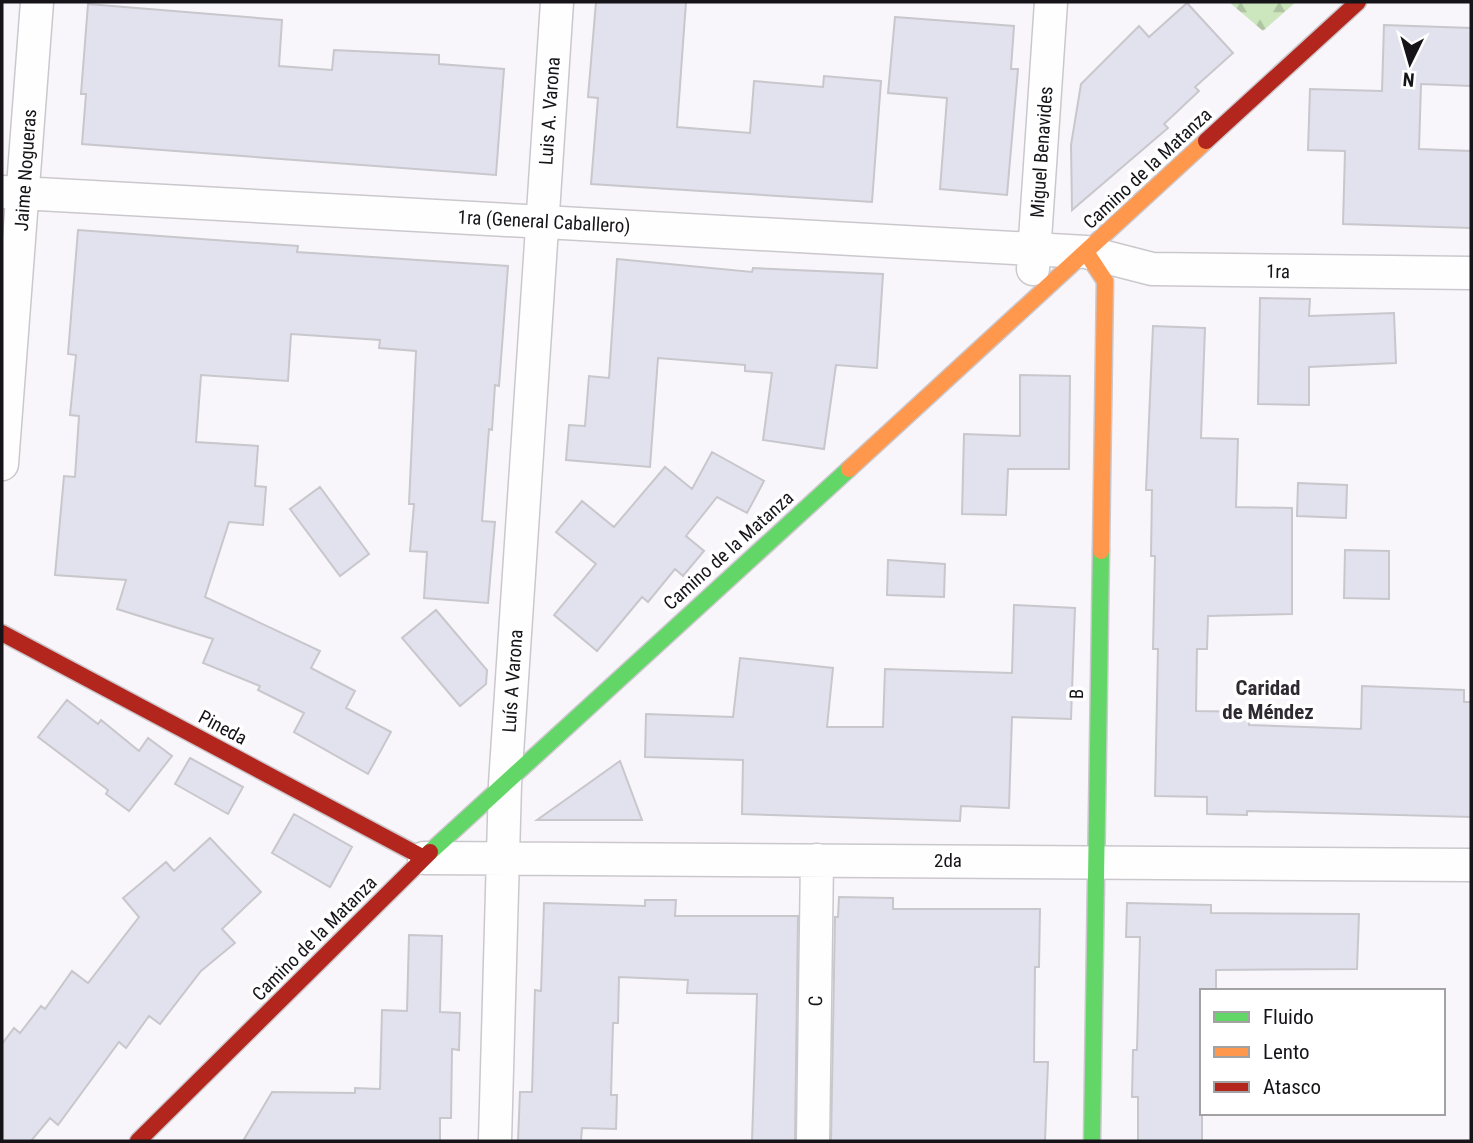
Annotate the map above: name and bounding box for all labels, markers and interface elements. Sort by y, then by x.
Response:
north arrow [1375,28,1445,98]
street label: Luis A. Varona [534,56,565,166]
text: N [1402,67,1415,91]
street label: Miguel Benavides [1025,85,1058,219]
street label: Camino de la Matanza [1078,103,1216,234]
street label: Jaime Nogueras [10,108,41,232]
street label: 1ra (General Caballero) [457,205,631,238]
street label: 1ra [1266,260,1290,283]
street label: Camino de la Matanza [659,486,798,615]
street label: Luís A Varona [497,629,528,733]
district label: Caridad de Méndez [1222,676,1314,724]
street label: B [1065,689,1088,699]
street label: Pineda [195,705,251,750]
street label: 2da [934,849,962,872]
street label: Camino de la Matanza [247,871,382,1006]
legend [1200,989,1445,1115]
street label: C [804,995,827,1007]
text: Fluido [1263,1005,1314,1029]
text: Lento [1263,1040,1310,1064]
text: Atasco [1263,1075,1321,1099]

